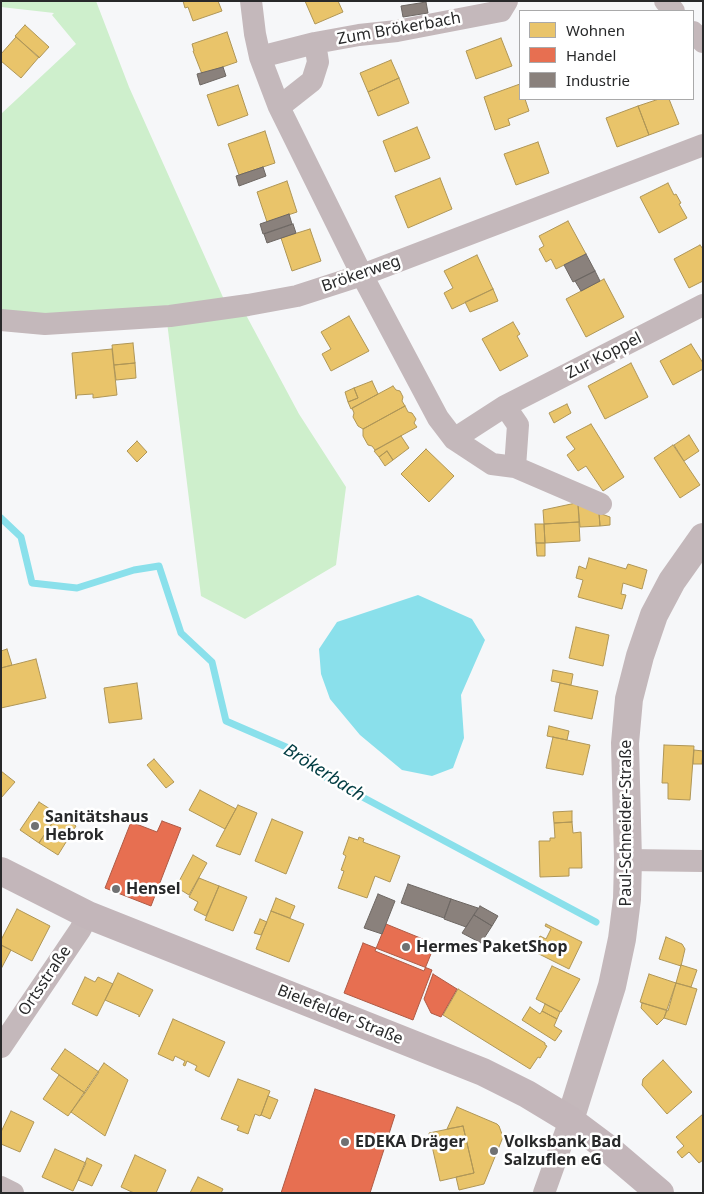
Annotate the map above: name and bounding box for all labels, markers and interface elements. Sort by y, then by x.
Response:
street label: Zum Brökerbach [336,9,462,49]
legend [519,10,694,100]
text: Wohnen [566,20,625,40]
text: Handel [566,45,616,65]
text: Industrie [566,70,630,90]
street label: Brökerweg [319,252,403,296]
street label: Zur Koppel [563,329,645,383]
water label: Brökerbach [279,740,369,806]
street label: Paul-Schneider-Straße [616,740,636,906]
place label: Sanitätshaus Hebrok [45,807,149,845]
marker: Sanitätshaus Hebrok [29,820,41,832]
place label: Hensel [126,879,181,899]
marker: Hensel [110,883,122,895]
place label: Hermes PaketShop [416,937,568,957]
marker: Hermes PaketShop [400,941,412,953]
street label: Ortsstraße [15,942,75,1020]
street label: Bielefelder Straße [274,981,406,1049]
place label: EDEKA Dräger [355,1132,465,1152]
place label: Volksbank Bad Salzuflen eG [504,1132,621,1170]
marker: EDEKA Dräger [339,1136,351,1148]
marker: Volksbank Bad Salzuflen eG [488,1145,500,1157]

